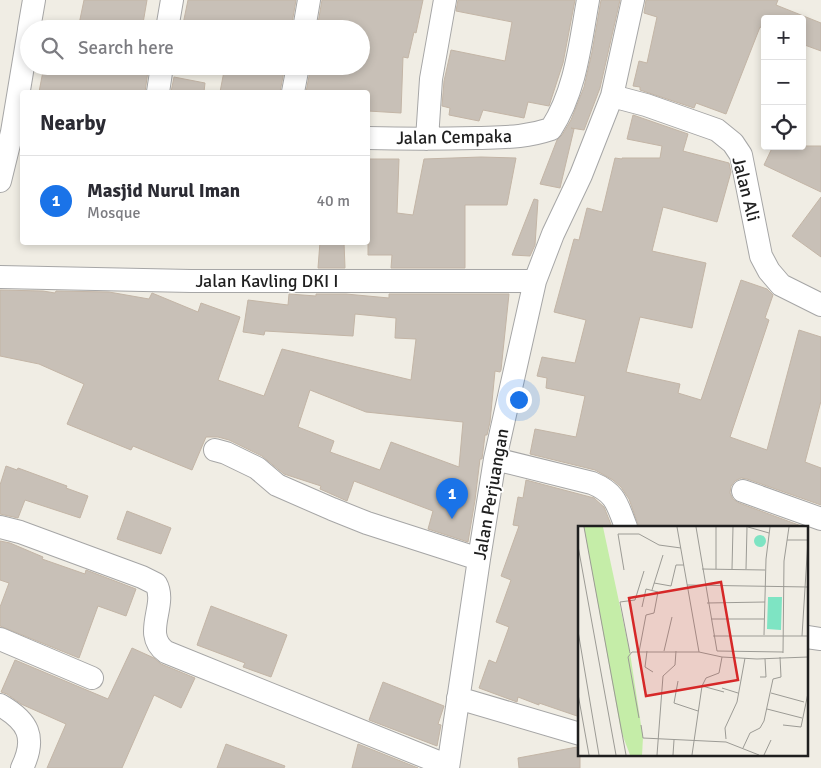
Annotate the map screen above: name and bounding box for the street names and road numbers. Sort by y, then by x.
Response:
street label: Jalan Cempaka [396,125,512,149]
street label: Jalan Ali [727,154,765,224]
street label: Jalan Kavling DKI I [196,270,339,292]
street label: Jalan Perjuangan [469,427,513,561]

